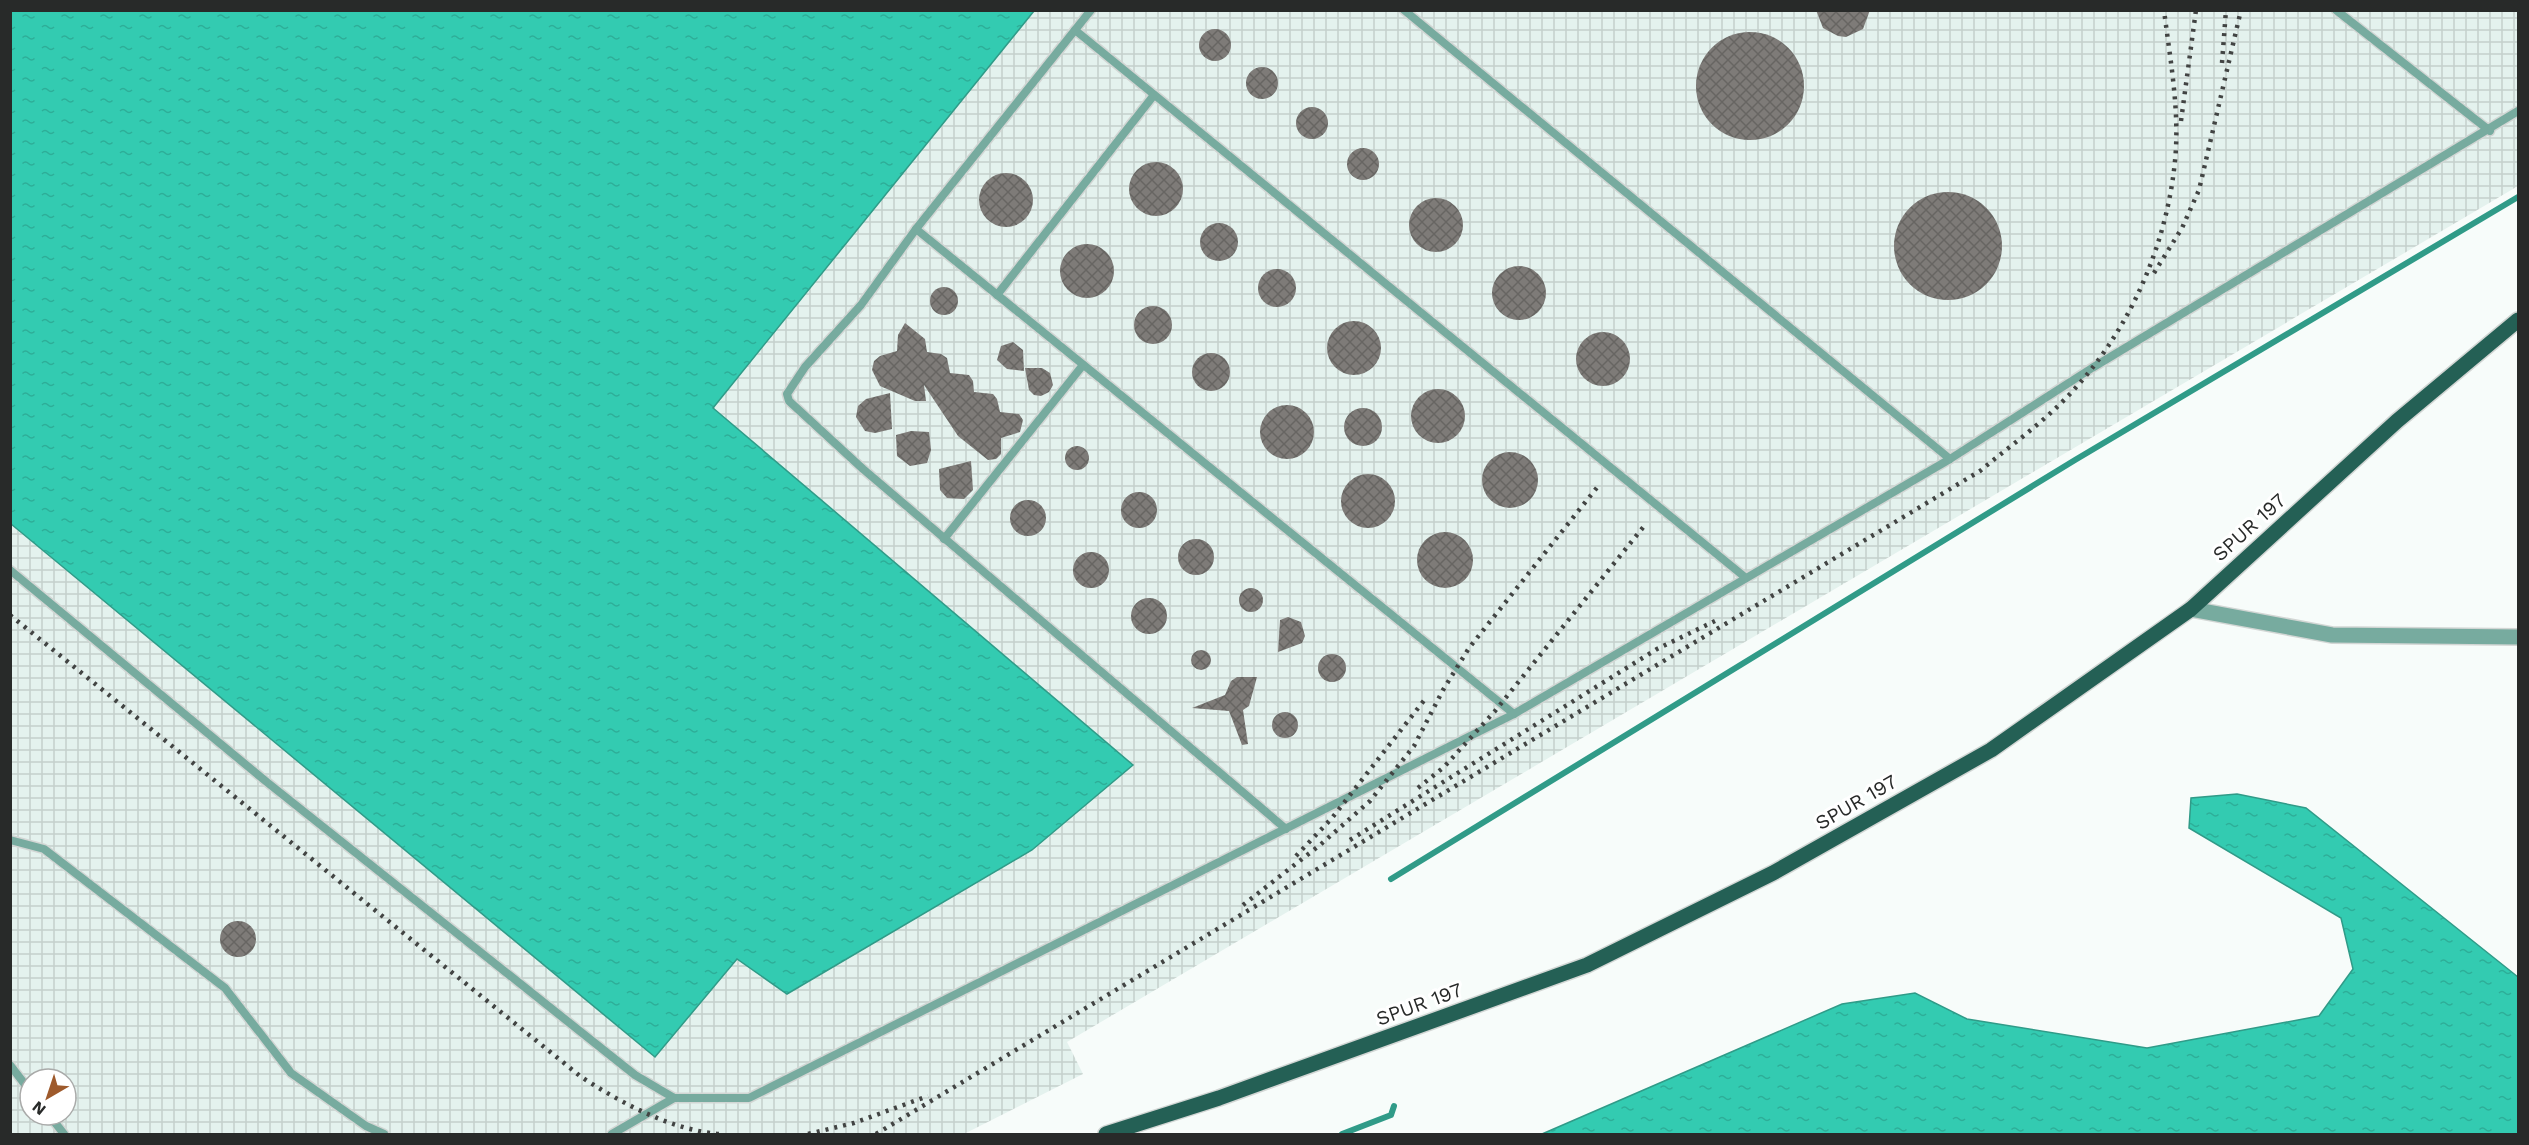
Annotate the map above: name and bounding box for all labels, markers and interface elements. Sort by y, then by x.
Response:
street label: SPUR 197 [2208,488,2290,566]
street label: SPUR 197 [1811,769,1901,835]
street label: SPUR 197 [1373,977,1465,1031]
north arrow [18,1067,78,1127]
text: N [28,1097,49,1119]

